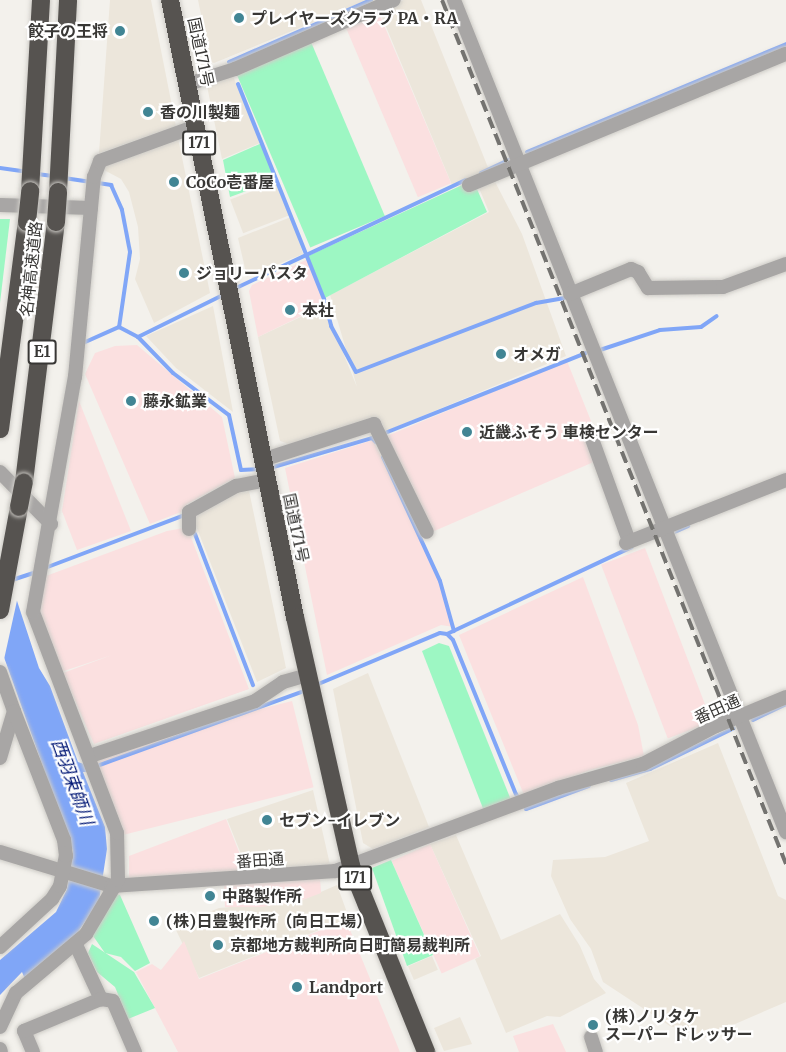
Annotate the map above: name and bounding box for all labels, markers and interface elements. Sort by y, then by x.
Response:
place label: プレイヤーズクラブ PA・RA [251,8,459,28]
marker: プレイヤーズクラブ PA・RA [232,11,246,25]
street label: 国道171号 [184,16,218,88]
place label: 餃子の王将 [28,21,108,41]
marker: 餃子の王将 [113,24,127,38]
place label: 香の川製麺 [160,102,240,122]
marker: 香の川製麺 [141,105,155,119]
road number: 171 [181,131,217,155]
place label: CoCo壱番屋 [186,172,274,192]
marker: CoCo壱番屋 [167,175,181,189]
street label: 名神高速道路 [16,220,46,318]
place label: ジョリーパスタ [196,263,308,283]
marker: ジョリーパスタ [177,266,191,280]
place label: 本社 [302,300,334,320]
marker: 本社 [283,303,297,317]
road number: E1 [27,340,57,364]
place label: オメガ [513,344,561,364]
marker: オメガ [494,347,508,361]
place label: 藤永鉱業 [143,391,207,411]
marker: 藤永鉱業 [124,394,138,408]
place label: 近畿ふそう 車検センター [479,422,659,442]
marker: 近畿ふそう 車検センター [460,425,474,439]
street label: 国道171号 [279,492,313,564]
street label: 番田通 [691,690,743,728]
water label: 西羽束師川 [46,736,98,828]
place label: セブン-イレブン [279,810,400,830]
marker: セブン-イレブン [260,813,274,827]
street label: 番田通 [235,849,285,871]
road number: 171 [337,866,373,890]
place label: 中路製作所 [222,886,302,906]
marker: 中路製作所 [203,889,217,903]
place label: (株)日豊製作所（向日工場） [166,911,372,931]
marker: (株)日豊製作所（向日工場） [147,914,161,928]
place label: 京都地方裁判所向日町簡易裁判所 [230,935,470,955]
marker: 京都地方裁判所向日町簡易裁判所 [211,938,225,952]
place label: Landport [309,977,383,997]
marker: Landport [290,980,304,994]
place label: (株)ノリタケ スーパー ドレッサー [605,1006,753,1044]
marker: (株)ノリタケ スーパー ドレッサー [586,1018,600,1032]

